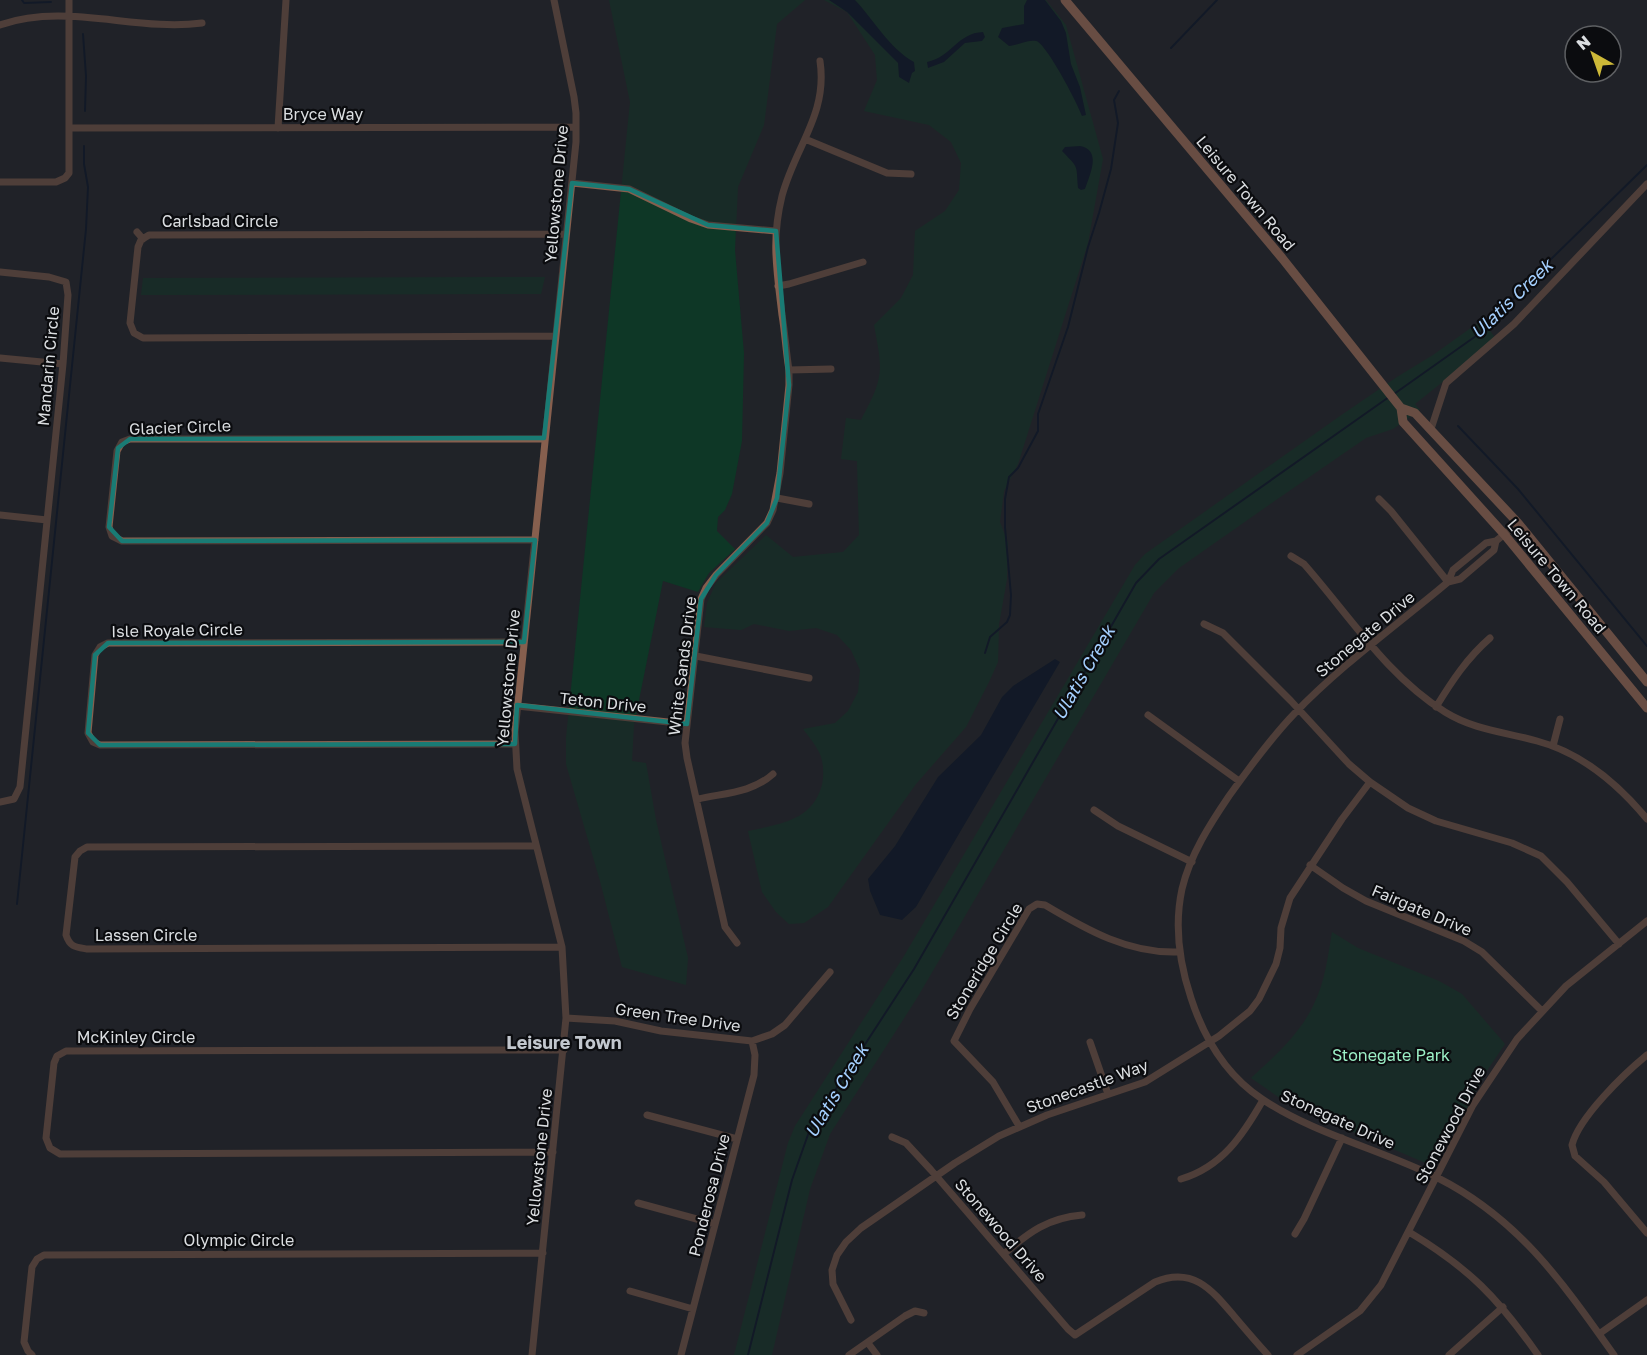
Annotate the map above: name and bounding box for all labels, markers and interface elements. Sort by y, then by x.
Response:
north arrow [1563,24,1623,84]
text: N [1572,31,1594,54]
street label: Bryce Way [283,104,363,124]
street label: Yellowstone Drive [540,124,572,264]
street label: Leisure Town Road [1192,131,1300,255]
street label: Carlsbad Circle [162,211,278,231]
water label: Ulatis Creek [1466,253,1558,343]
street label: Mandarin Circle [33,305,63,427]
street label: Glacier Circle [129,415,231,439]
street label: Leisure Town Road [1503,514,1611,638]
street label: Stonegate Drive [1311,587,1419,681]
street label: White Sands Drive [664,595,700,737]
street label: Yellowstone Drive [492,608,524,748]
street label: Isle Royale Circle [111,619,243,641]
water label: Ulatis Creek [1047,620,1120,724]
street label: Teton Drive [559,687,647,717]
street label: Fairgate Drive [1369,880,1475,940]
street label: Stoneridge Circle [941,899,1027,1023]
street label: Lassen Circle [95,925,197,945]
street label: Green Tree Drive [614,998,742,1036]
street label: McKinley Circle [77,1027,195,1047]
district label: Leisure Town [506,1031,622,1053]
water label: Ulatis Creek [800,1038,874,1141]
park label: Stonegate Park [1332,1045,1450,1065]
street label: Stonecastle Way [1023,1055,1151,1117]
street label: Stonewood Drive [1411,1063,1489,1187]
street label: Stonegate Drive [1278,1085,1398,1153]
street label: Yellowstone Drive [522,1087,556,1227]
street label: Ponderosa Drive [684,1132,734,1258]
street label: Stonewood Drive [951,1174,1051,1286]
street label: Olympic Circle [184,1230,294,1250]

